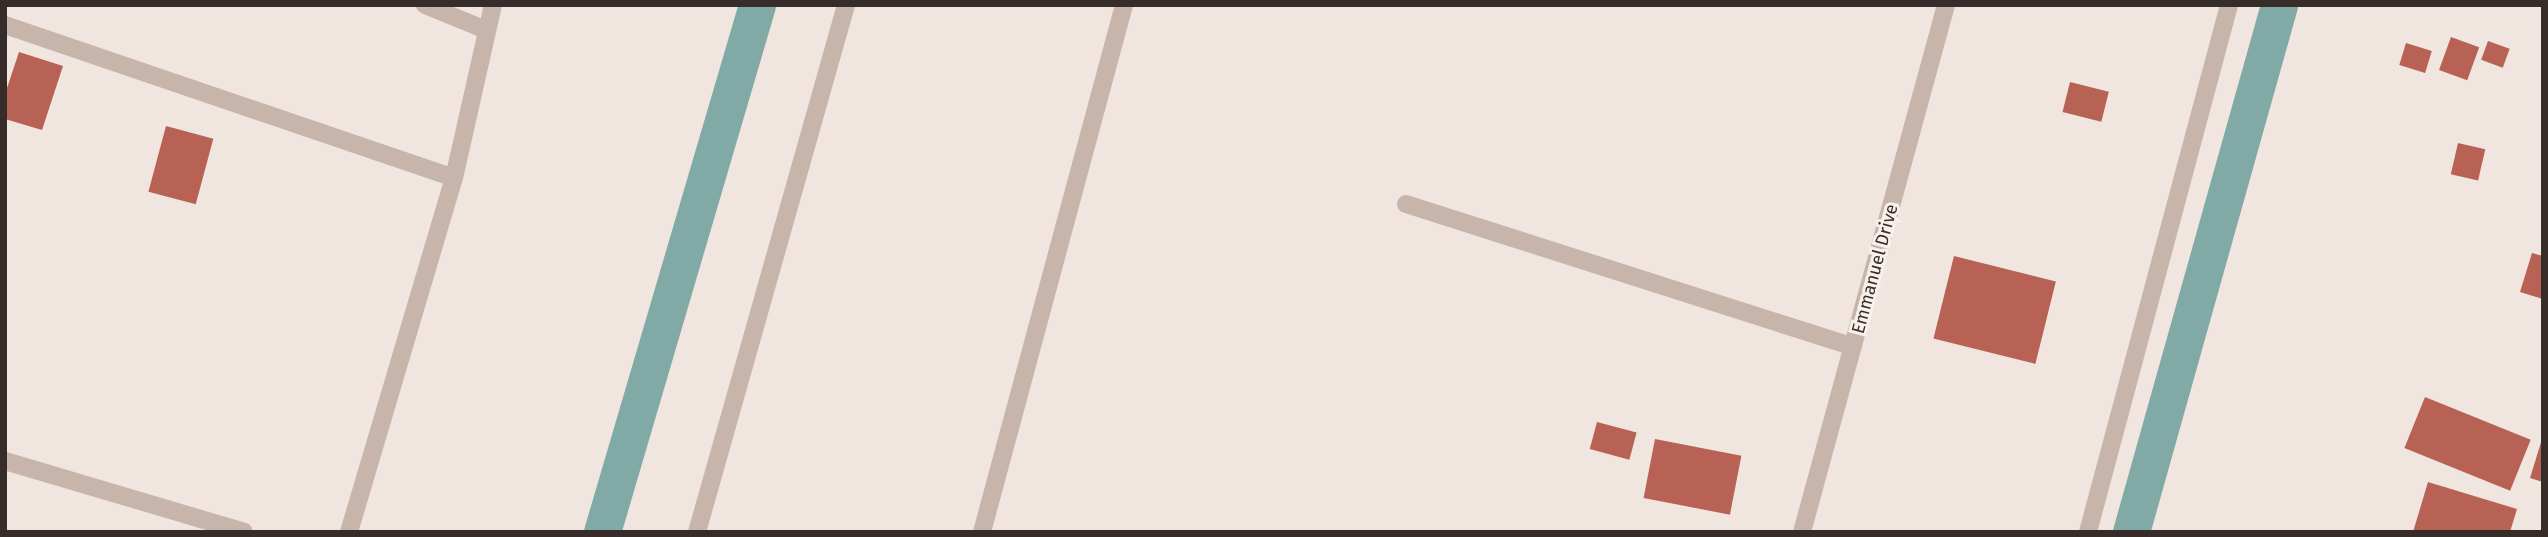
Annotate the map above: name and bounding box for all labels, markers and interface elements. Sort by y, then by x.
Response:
street label: Emmanuel Drive [1847,202,1903,336]

